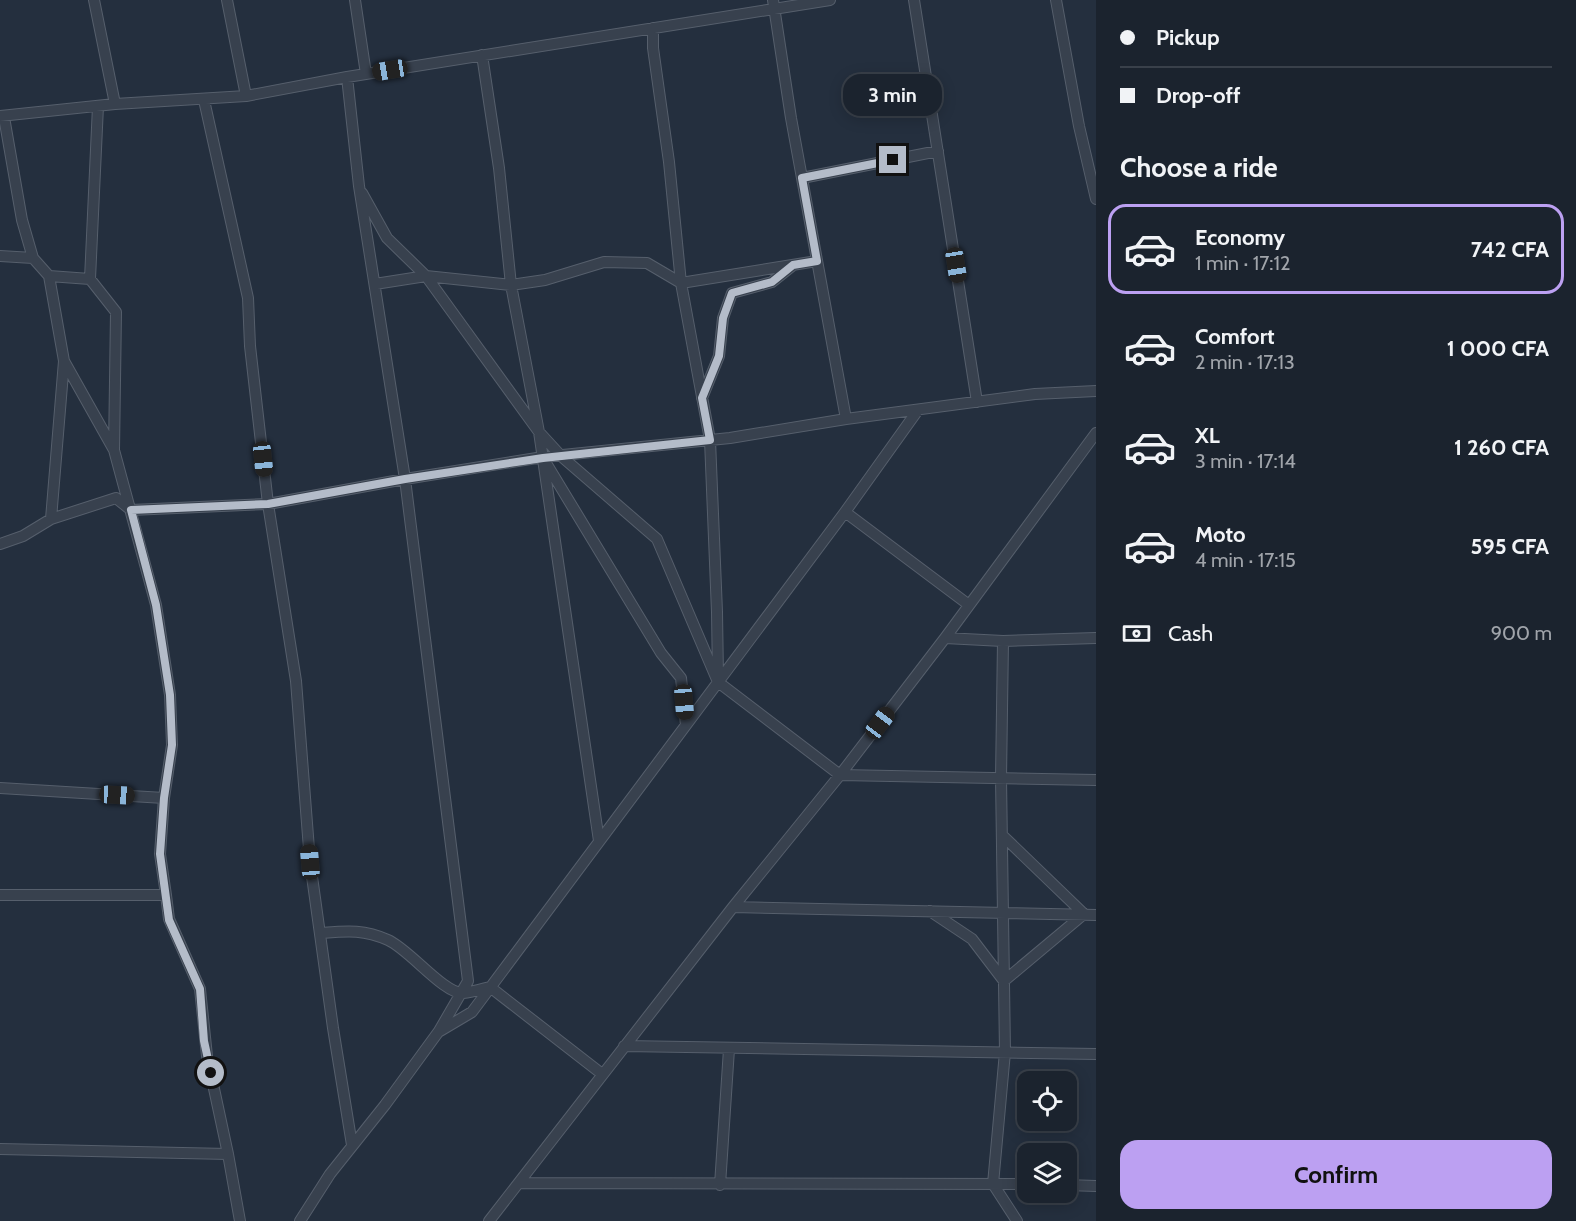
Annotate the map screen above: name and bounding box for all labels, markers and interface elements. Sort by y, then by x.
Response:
text: Pickup [1156,24,1220,51]
car [371,58,409,82]
callout: 3 min [844,73,942,115]
text: Drop-off [1156,82,1240,109]
text: 3 min [868,83,917,107]
route end [879,146,906,173]
text: Choose a ride [1120,151,1278,184]
icon: car [1123,222,1177,276]
text: Economy [1195,224,1285,251]
text: 742 CFA [1471,236,1549,263]
car [944,246,968,284]
text: 1 min · 17:12 [1195,251,1290,275]
icon: car [1123,321,1177,375]
text: Comfort [1195,323,1274,350]
text: 1 000 CFA [1447,335,1549,362]
text: 2 min · 17:13 [1195,350,1295,374]
icon: car [1123,420,1177,474]
text: XL [1195,422,1220,449]
text: 1 260 CFA [1454,434,1549,461]
car [252,440,274,478]
text: 3 min · 17:14 [1195,449,1296,473]
icon: car [1123,519,1177,573]
text: Moto [1195,521,1246,548]
text: 595 CFA [1471,533,1549,560]
text: 4 min · 17:15 [1195,548,1296,572]
icon: cash [1120,617,1153,650]
text: Cash [1168,620,1213,647]
text: 900 m [1491,621,1552,645]
car [673,683,695,721]
car [862,703,898,743]
car [99,785,135,805]
car [299,843,321,881]
route start [197,1059,224,1086]
map controls [1017,1071,1077,1203]
button: locate [1017,1071,1077,1131]
button: Confirm [1120,1140,1552,1209]
button: layers [1017,1143,1077,1203]

